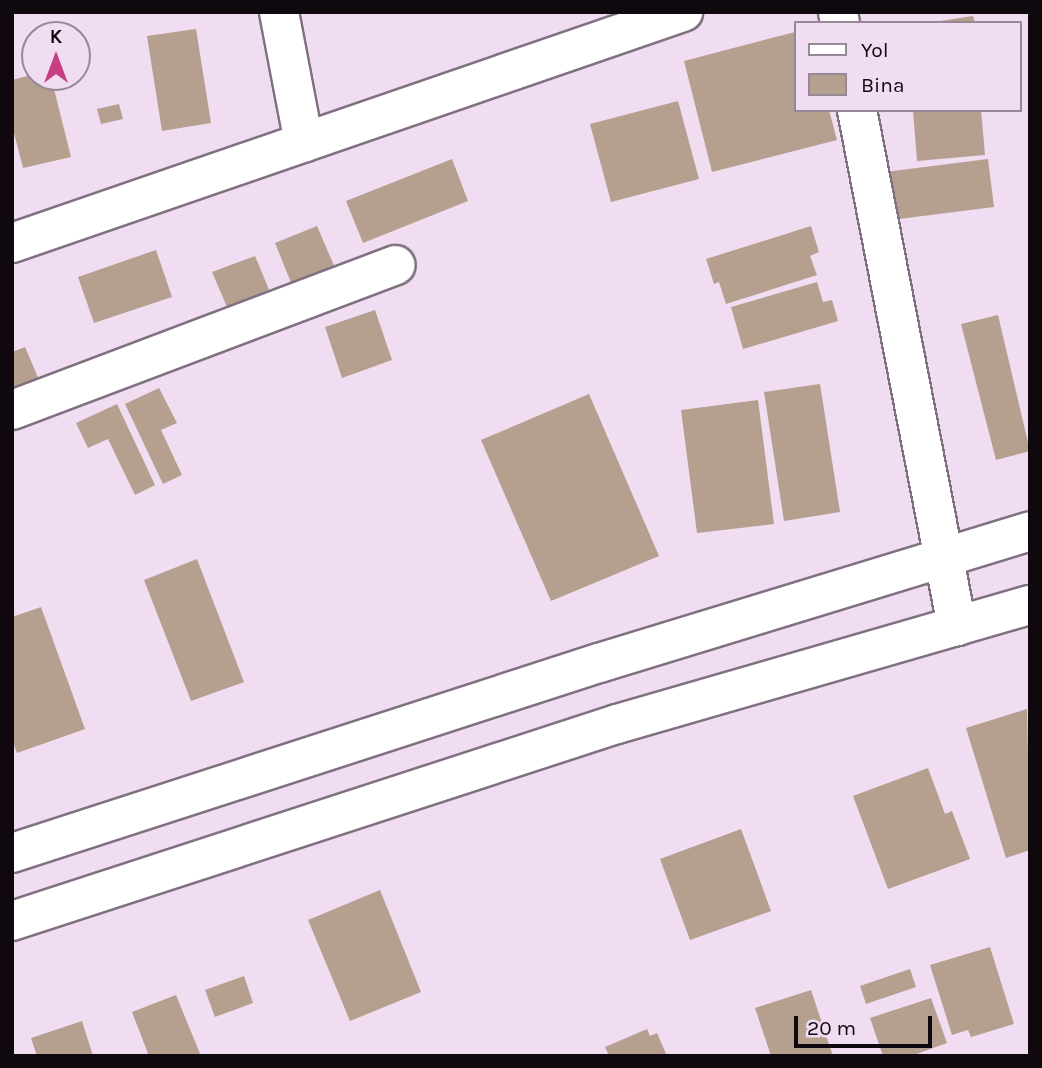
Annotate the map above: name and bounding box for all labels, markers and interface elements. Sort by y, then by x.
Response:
north arrow [21,21,91,91]
legend [794,21,1021,112]
text: K [50,26,62,48]
text: Yol [861,38,889,62]
text: Bina [861,73,905,97]
scale bar [797,1002,935,1046]
text: 20 m [807,1016,856,1040]

